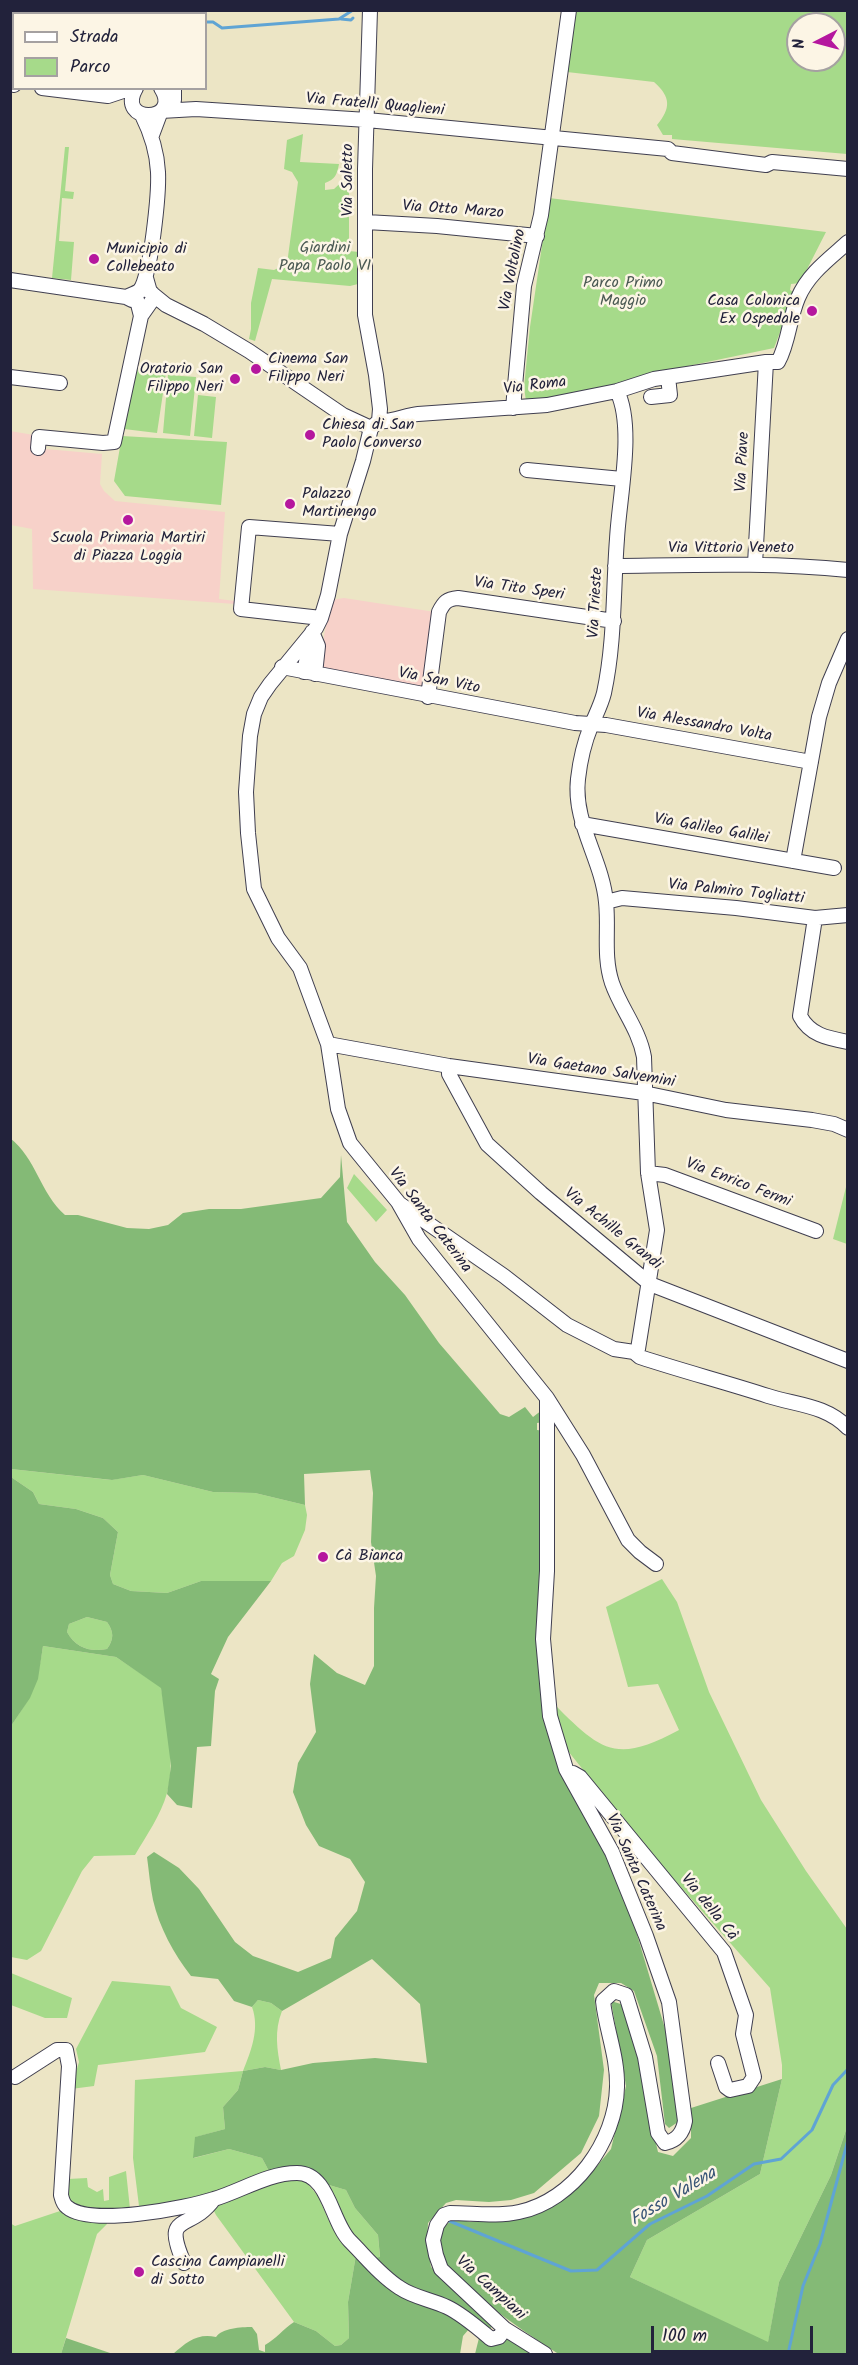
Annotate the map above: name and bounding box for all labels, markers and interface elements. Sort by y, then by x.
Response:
legend [12,12,207,90]
north arrow [786,12,846,72]
text: Strada [70,23,118,52]
text: N [787,37,813,50]
text: Parco [70,53,110,82]
street label: Via Fratelli Quaglieni [305,90,445,122]
street label: Via Saletto [339,144,359,216]
street label: Via Otto Marzo [402,198,504,224]
street label: Via Voltolino [497,227,531,313]
park label: Giardini Papa Paolo VI [279,239,371,277]
place label: Municipio di Collebeato [106,240,186,278]
marker: Municipio di Collebeato [87,252,101,266]
park label: Parco Primo Maggio [583,274,663,312]
place label: Casa Colonica Ex Ospedale [707,292,800,330]
marker: Casa Colonica Ex Ospedale [805,304,819,318]
place label: Cinema San Filippo Neri [268,350,348,388]
place label: Oratorio San Filippo Neri [140,360,223,398]
marker: Cinema San Filippo Neri [249,362,263,376]
marker: Oratorio San Filippo Neri [228,372,242,386]
street label: Via Roma [503,374,567,400]
place label: Chiesa di San Paolo Converso [322,416,422,454]
marker: Chiesa di San Paolo Converso [303,428,317,442]
street label: Via Piave [733,431,755,493]
place label: Palazzo Martinengo [302,485,377,523]
marker: Palazzo Martinengo [283,497,297,511]
marker: Scuola Primaria Martiri di Piazza Loggia [121,513,135,527]
place label: Scuola Primaria Martiri di Piazza Loggia [51,529,205,567]
street label: Via Vittorio Veneto [668,539,794,559]
street label: Via Trieste [586,567,608,639]
street label: Via Tito Speri [473,574,565,606]
street label: Via San Vito [396,665,482,699]
street label: Via Alessandro Volta [635,705,773,747]
street label: Via Galileo Galilei [652,810,770,850]
street label: Via Palmiro Togliatti [667,876,805,910]
street label: Via Gaetano Salvemini [526,1051,676,1093]
street label: Via Enrico Fermi [683,1155,793,1213]
street label: Via Santa Caterina [383,1165,475,1277]
street label: Via Achille Grandi [559,1185,665,1275]
place label: Cà Bianca [335,1547,403,1567]
marker: Cà Bianca [316,1550,330,1564]
street label: Via Santa Caterina [601,1811,669,1935]
street label: Via della Cà [675,1871,741,1945]
water label: Fosso Valena [627,2164,721,2232]
place label: Cascina Campianelli di Sotto [151,2253,284,2291]
street label: Via Campiani [451,2253,529,2325]
marker: Cascina Campianelli di Sotto [132,2265,146,2279]
scale bar [654,2314,816,2352]
text: 100 m [662,2322,707,2351]

